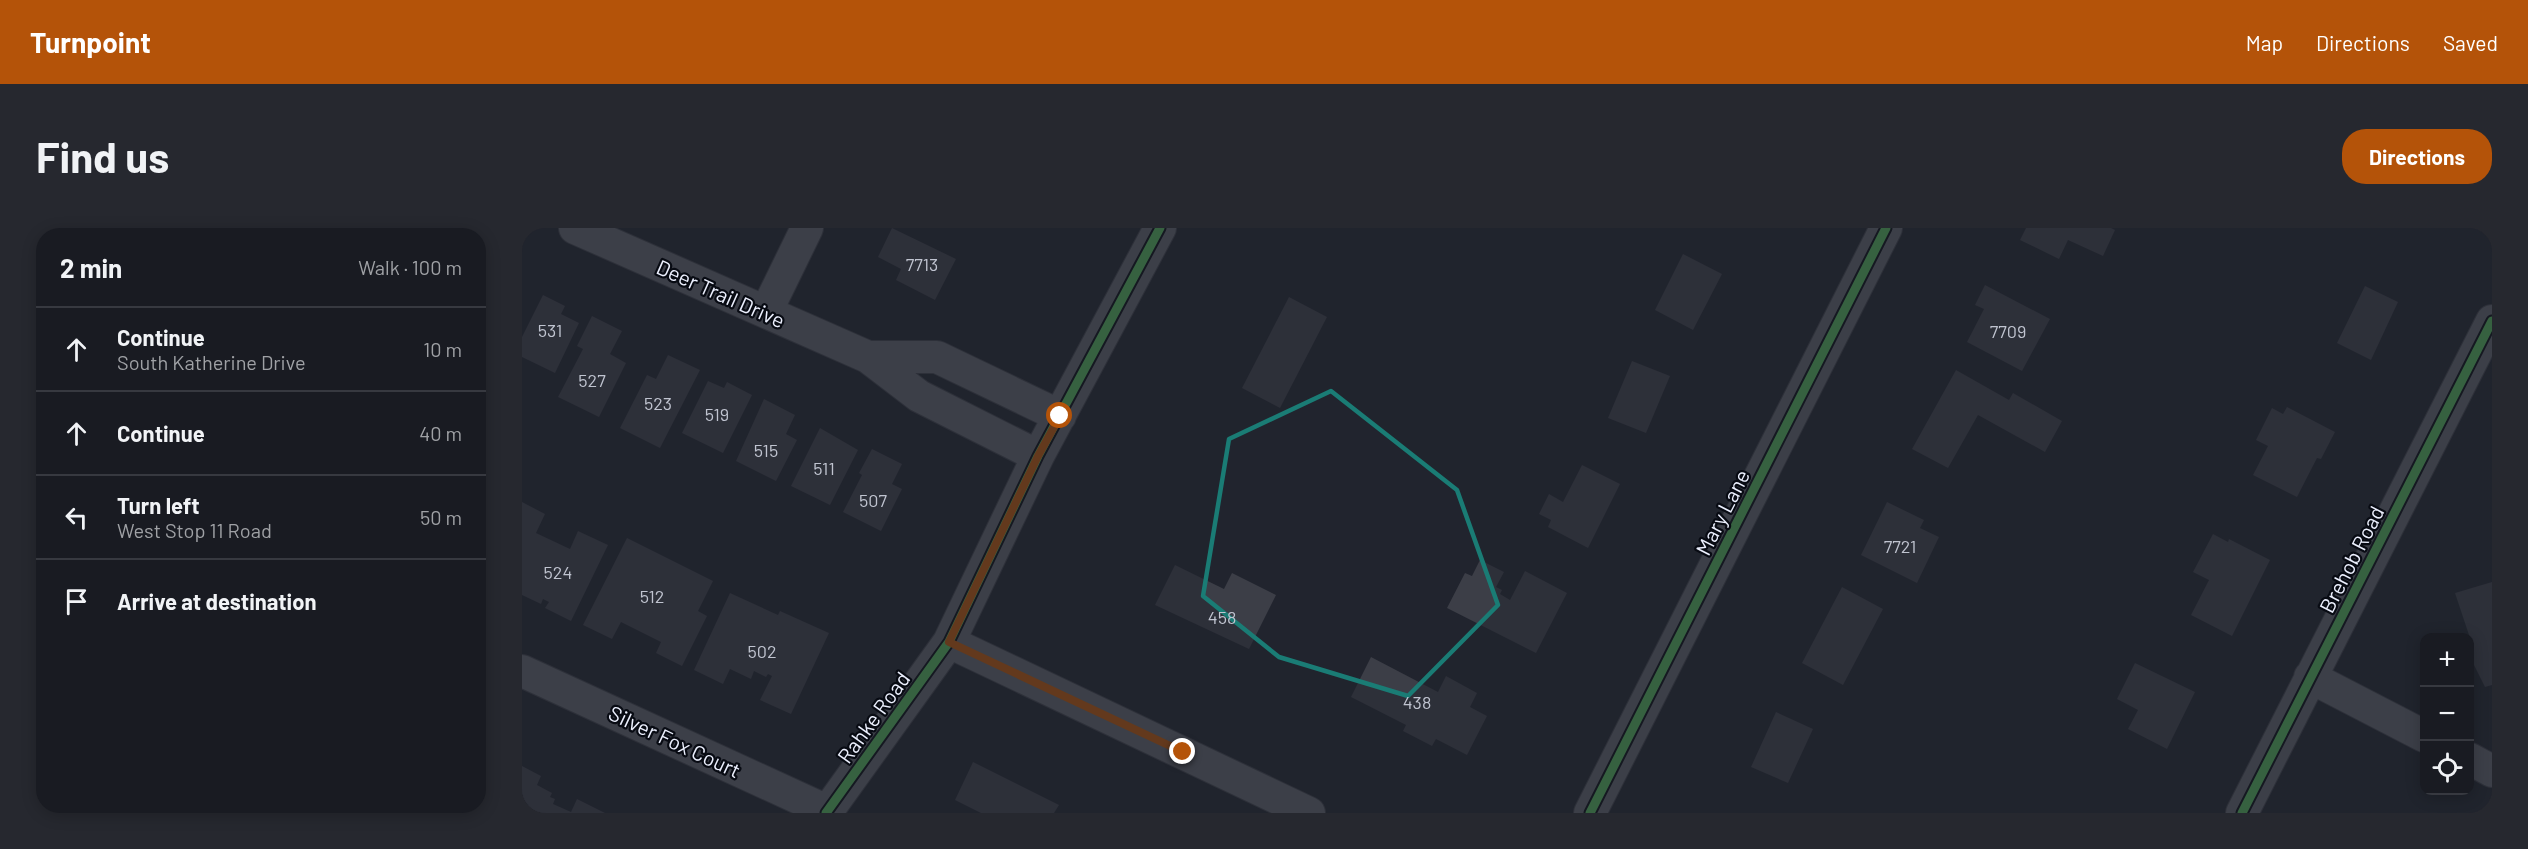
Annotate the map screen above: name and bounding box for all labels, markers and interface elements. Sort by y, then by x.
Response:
text: Turnpoint [30,25,151,59]
text: Map [2246,30,2283,55]
text: Directions [2316,30,2410,55]
text: Saved [2443,30,2498,55]
button: Directions [2342,129,2492,184]
text: Find us [36,131,169,181]
text: 2 min [60,252,122,283]
house number: 7713 [906,253,938,275]
street label: Deer Trail Drive [653,254,789,332]
text: Walk · 100 m [358,255,462,279]
house number: 531 [538,319,562,341]
house number: 7709 [1990,320,2026,342]
text: Continue [117,324,205,350]
icon: ahead [60,333,93,366]
text: 10 m [423,337,462,361]
text: South Katherine Drive [117,350,306,374]
house number: 527 [578,369,606,391]
house number: 523 [644,392,672,414]
route start [1046,402,1072,428]
house number: 519 [705,403,729,425]
icon: ahead [60,417,93,450]
text: Continue [117,420,205,446]
text: 40 m [419,421,462,445]
house number: 515 [754,439,778,461]
house number: 511 [813,457,835,479]
street label: Mary Lane [1690,465,1754,559]
house number: 507 [859,489,887,511]
text: Turn left [117,492,200,518]
icon: left [60,501,93,534]
street label: Brehob Road [2313,501,2389,617]
text: 50 m [420,505,462,529]
text: West Stop 11 Road [117,518,272,542]
house number: 7721 [1884,535,1916,557]
house number: 524 [544,561,572,583]
icon: arrive [60,585,93,618]
house number: 512 [640,585,664,607]
text: Arrive at destination [117,588,316,614]
house number: 458 [1208,606,1236,628]
map controls [2420,633,2474,795]
button: + [2420,633,2474,687]
house number: 502 [747,640,777,662]
street label: Rahke Road [831,666,915,768]
button: − [2420,687,2474,741]
house number: 438 [1403,691,1431,713]
street label: Silver Fox Court [605,700,745,782]
route end [1169,738,1195,764]
button: locate [2420,741,2474,795]

